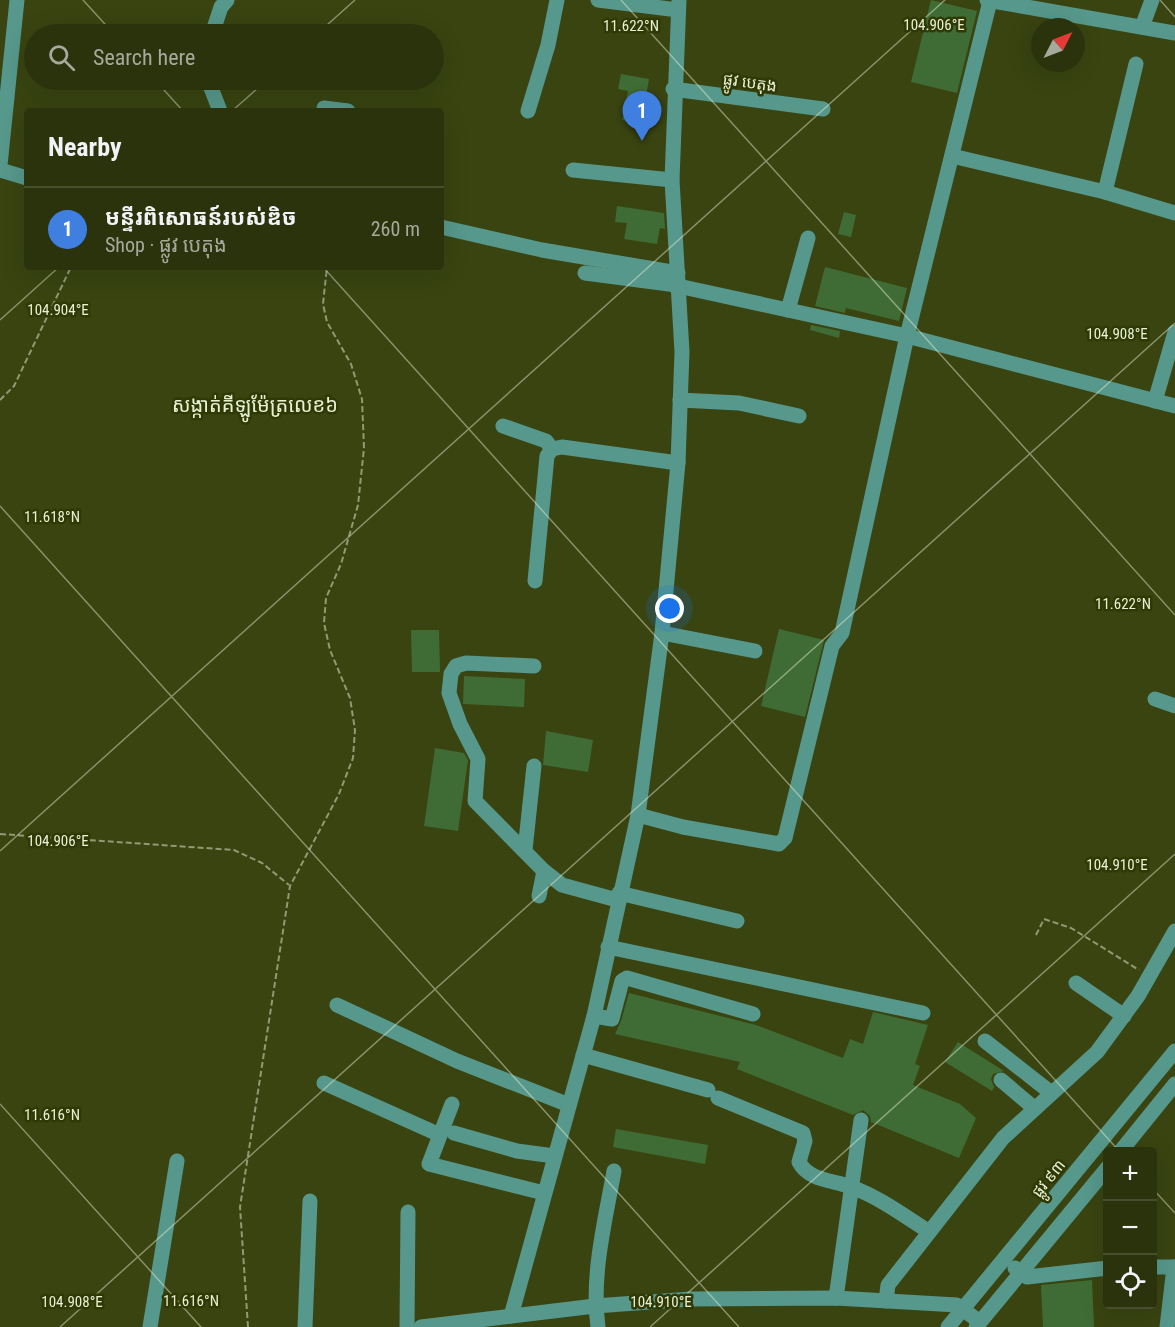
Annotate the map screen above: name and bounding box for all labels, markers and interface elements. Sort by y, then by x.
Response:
text: 104.906°E [903,16,965,34]
text: 11.622°N [603,17,659,35]
north arrow [1031,18,1085,72]
search box [24,24,444,90]
icon: search [45,41,78,74]
text: Search here [93,45,195,70]
street label: ផ្លូវ បេតុង [721,69,778,100]
pin: 1 [622,92,662,141]
text: Nearby [48,132,122,162]
text: មន្ទីរពិសោធន៍របស់ឌិច [105,205,297,230]
text: 1 [62,217,73,241]
text: 260 m [371,217,420,241]
text: Shop · ផ្លូវ បេតុង [105,233,227,257]
text: 104.904°E [27,301,89,319]
text: 104.908°E [1086,325,1148,343]
district label: សង្កាត់គីឡូម៉ែត្រលេខ៦ [172,393,338,423]
text: 11.618°N [24,508,80,526]
your location [655,594,684,623]
text: 11.622°N [1095,595,1151,613]
text: 104.906°E [27,832,89,850]
text: 104.910°E [1086,856,1148,874]
text: 11.616°N [24,1106,80,1124]
map controls [1103,1147,1157,1309]
button: + [1103,1147,1157,1201]
street label: ផ្លូវ ៩៣ [1027,1156,1073,1204]
button: − [1103,1201,1157,1255]
button: locate [1103,1255,1157,1309]
text: 11.616°N [163,1292,219,1310]
text: 104.908°E [41,1293,103,1311]
text: 104.910°E [630,1293,692,1311]

